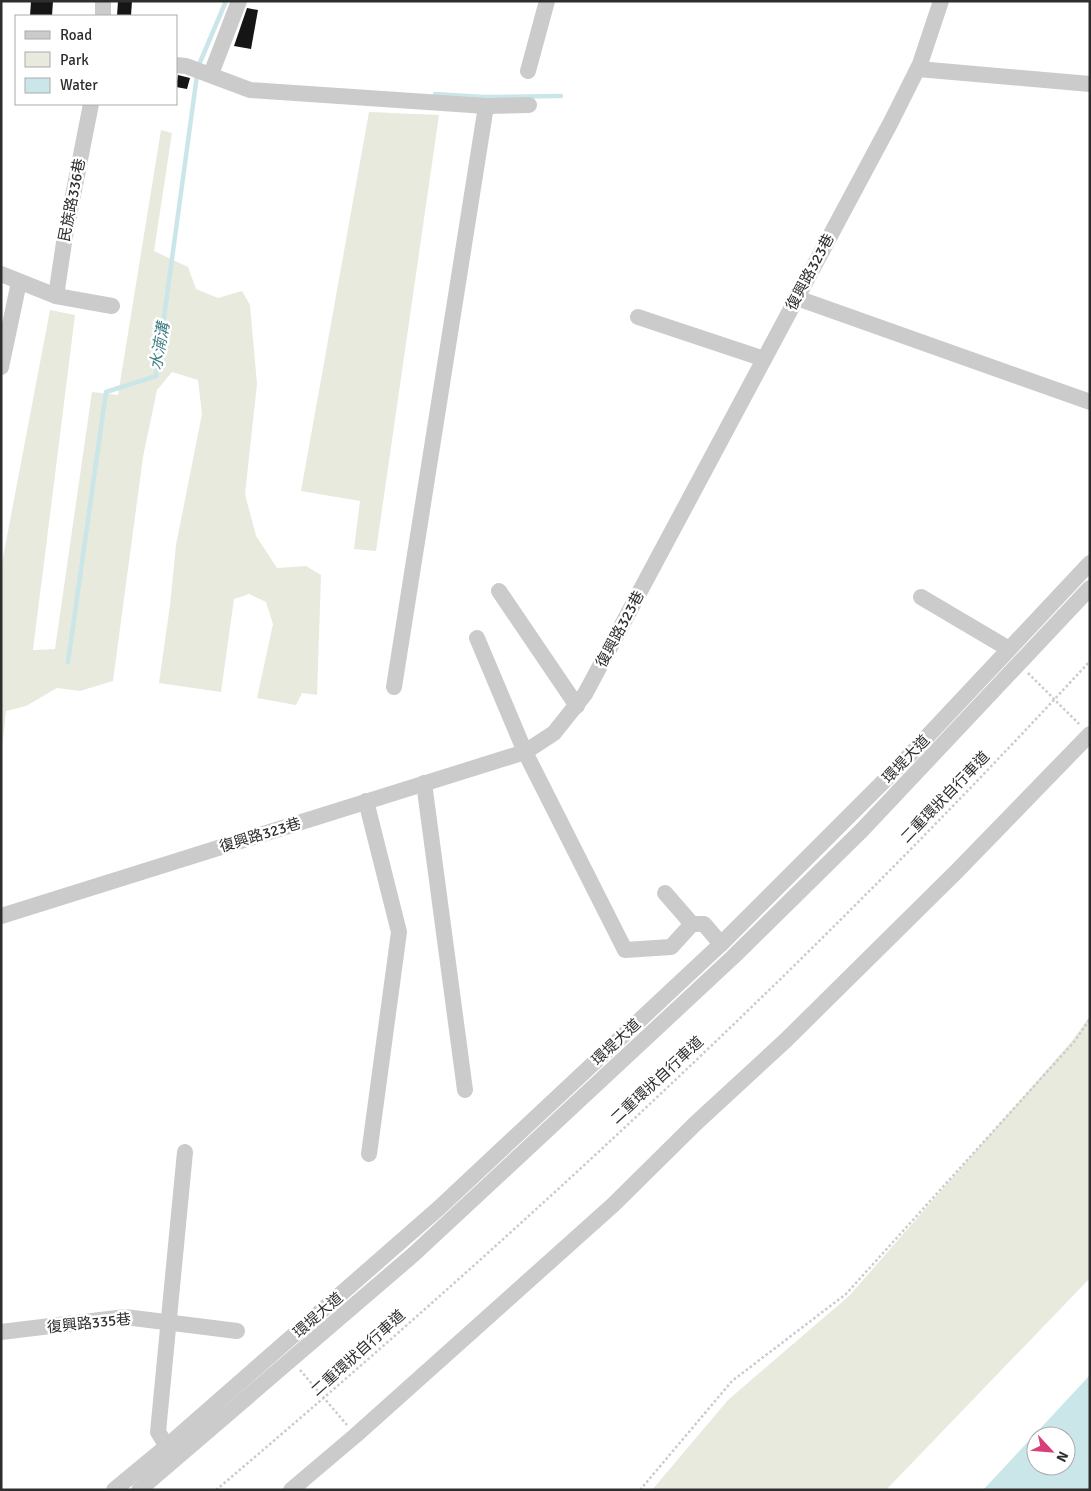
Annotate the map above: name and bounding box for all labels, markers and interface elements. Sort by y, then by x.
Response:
legend [15,15,178,105]
text: Road [60,26,92,44]
text: Park [60,51,89,69]
text: Water [60,76,98,94]
street label: 民族路336巷 [55,157,89,243]
street label: 復興路323巷 [782,231,838,313]
water label: 水湳溝 [146,319,174,372]
street label: 復興路323巷 [592,588,648,670]
street label: 環堤大道 [879,731,933,787]
street label: 二重環狀自行車道 [897,748,993,846]
street label: 復興路323巷 [217,814,303,856]
street label: 環堤大道 [588,1015,644,1069]
street label: 二重環狀自行車道 [607,1032,707,1128]
street label: 環堤大道 [289,1289,347,1341]
street label: 二重環狀自行車道 [307,1306,409,1400]
street label: 復興路335巷 [46,1310,132,1336]
north arrow [1026,1426,1076,1476]
text: N [1052,1448,1072,1465]

